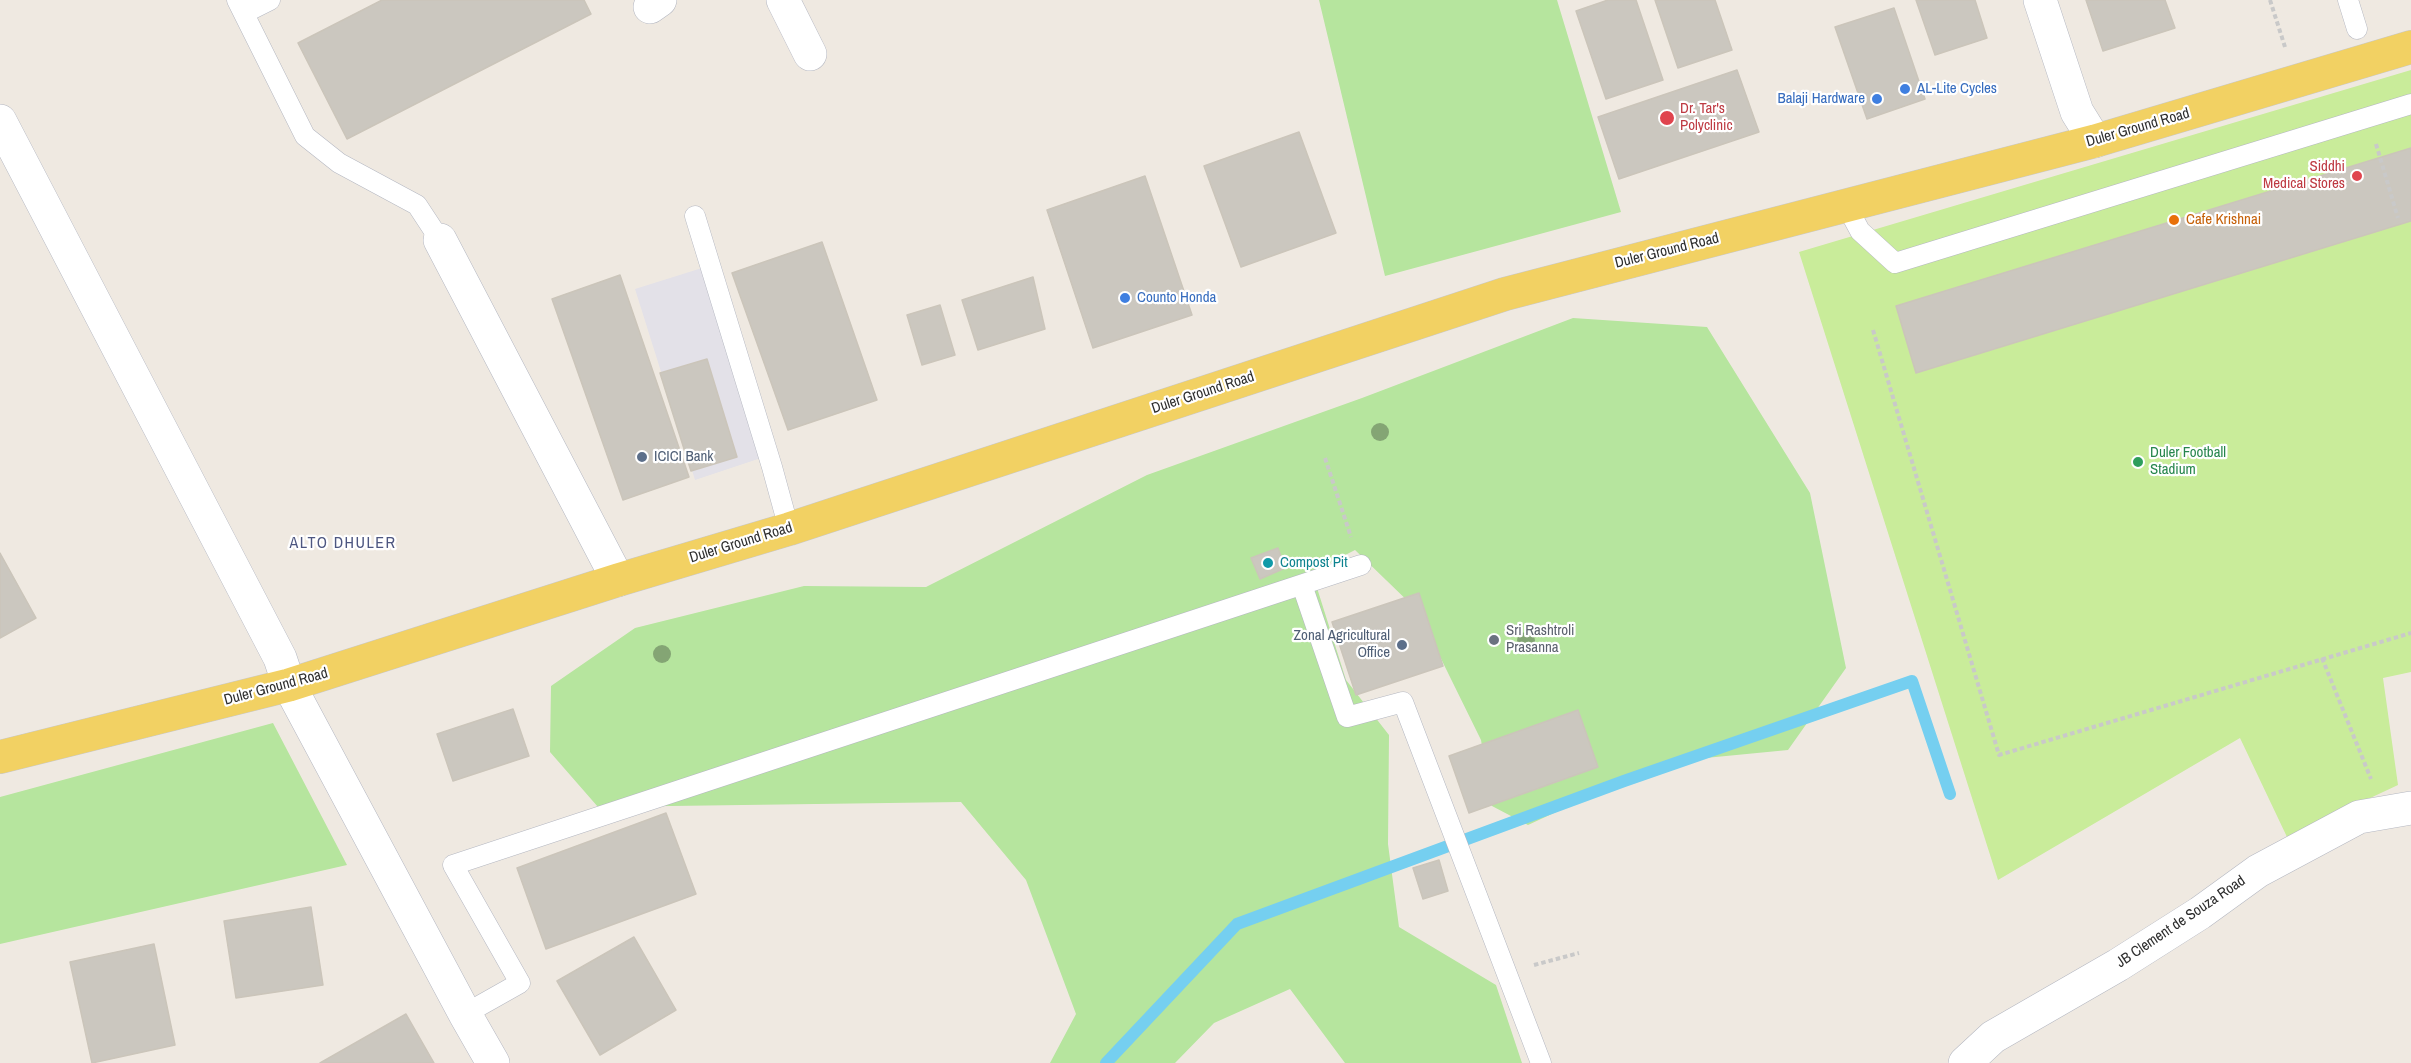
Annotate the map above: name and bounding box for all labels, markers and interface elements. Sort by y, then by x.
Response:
place label: AL-Lite Cycles [1917,80,1997,98]
marker: AL-Lite Cycles [1898,82,1912,96]
place label: Balaji Hardware [1778,90,1865,108]
marker: Balaji Hardware [1870,92,1884,106]
place label: Dr. Tar's Polyclinic [1680,100,1733,135]
street label: Duler Ground Road [2084,105,2192,151]
marker: Dr. Tar's Polyclinic [1658,109,1676,127]
place label: Siddhi Medical Stores [2263,158,2345,193]
marker: Siddhi Medical Stores [2350,169,2364,183]
place label: Cafe Krishnai [2186,211,2261,229]
marker: Cafe Krishnai [2167,213,2181,227]
street label: Duler Ground Road [1613,229,1721,273]
place label: Counto Honda [1137,289,1216,307]
marker: Counto Honda [1118,291,1132,305]
street label: Duler Ground Road [1150,368,1256,418]
place label: Duler Football Stadium [2150,444,2226,479]
place label: ICICI Bank [654,448,713,466]
marker: ICICI Bank [635,450,649,464]
marker: Duler Football Stadium [2131,455,2145,469]
street label: Duler Ground Road [687,519,795,567]
district label: ALTO DHULER [289,534,397,554]
place label: Compost Pit [1280,554,1348,572]
marker: Compost Pit [1261,556,1275,570]
place label: Sri Rashtroli Prasanna [1506,622,1574,657]
place label: Zonal Agricultural Office [1294,627,1390,662]
marker: Sri Rashtroli Prasanna [1487,633,1501,647]
marker: Zonal Agricultural Office [1395,638,1409,652]
street label: Duler Ground Road [222,665,330,709]
street label: JB Clement de Souza Road [2113,872,2249,972]

